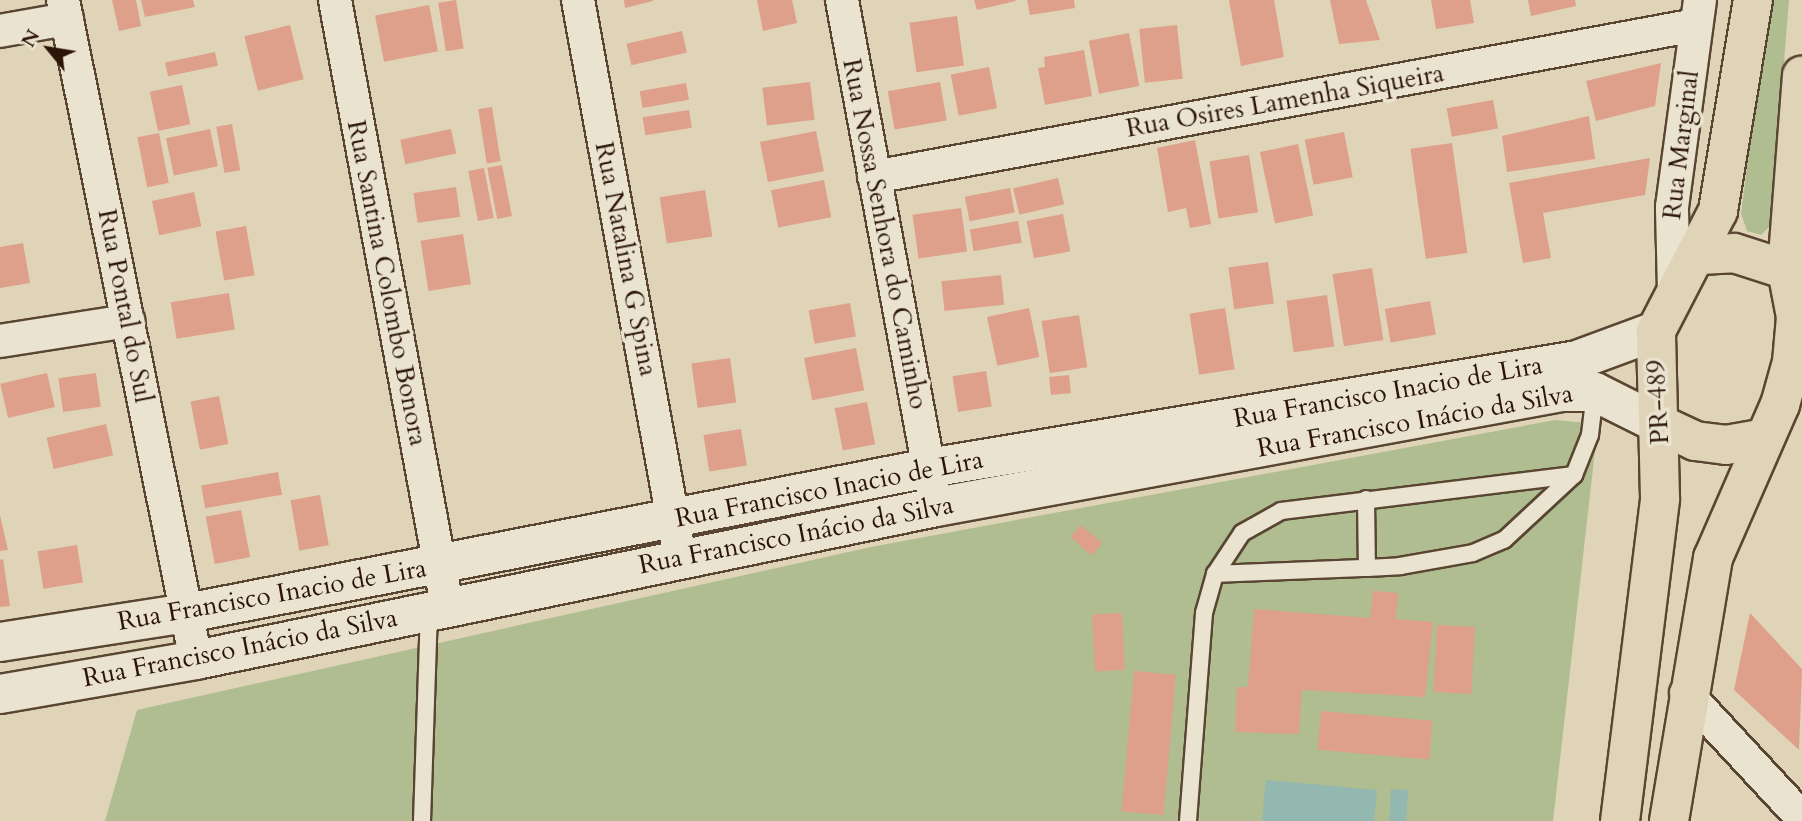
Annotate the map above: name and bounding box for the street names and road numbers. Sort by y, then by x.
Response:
street label: Rua Nossa Senhora do Caminho [836,56,934,412]
street label: Rua Osires Lamenha Siqueira [1124,58,1446,144]
street label: Rua Marginal [1656,69,1706,221]
street label: Rua Santina Colombo Bonora [340,118,434,448]
street label: Rua Natalina G Spina [588,139,664,379]
street label: Rua Pontal do Sul [91,207,159,405]
street label: Rua Francisco Inacio de Lira [1231,349,1545,435]
street label: PR-489 [1640,359,1676,445]
street label: Rua Francisco Inácio da Silva [1255,378,1575,464]
street label: Rua Francisco Inacio de Lira [672,444,986,534]
street label: Rua Francisco Inácio da Silva [636,489,956,581]
street label: Rua Francisco Inacio de Lira [115,552,429,638]
street label: Rua Francisco Inácio da Silva [80,602,400,694]

